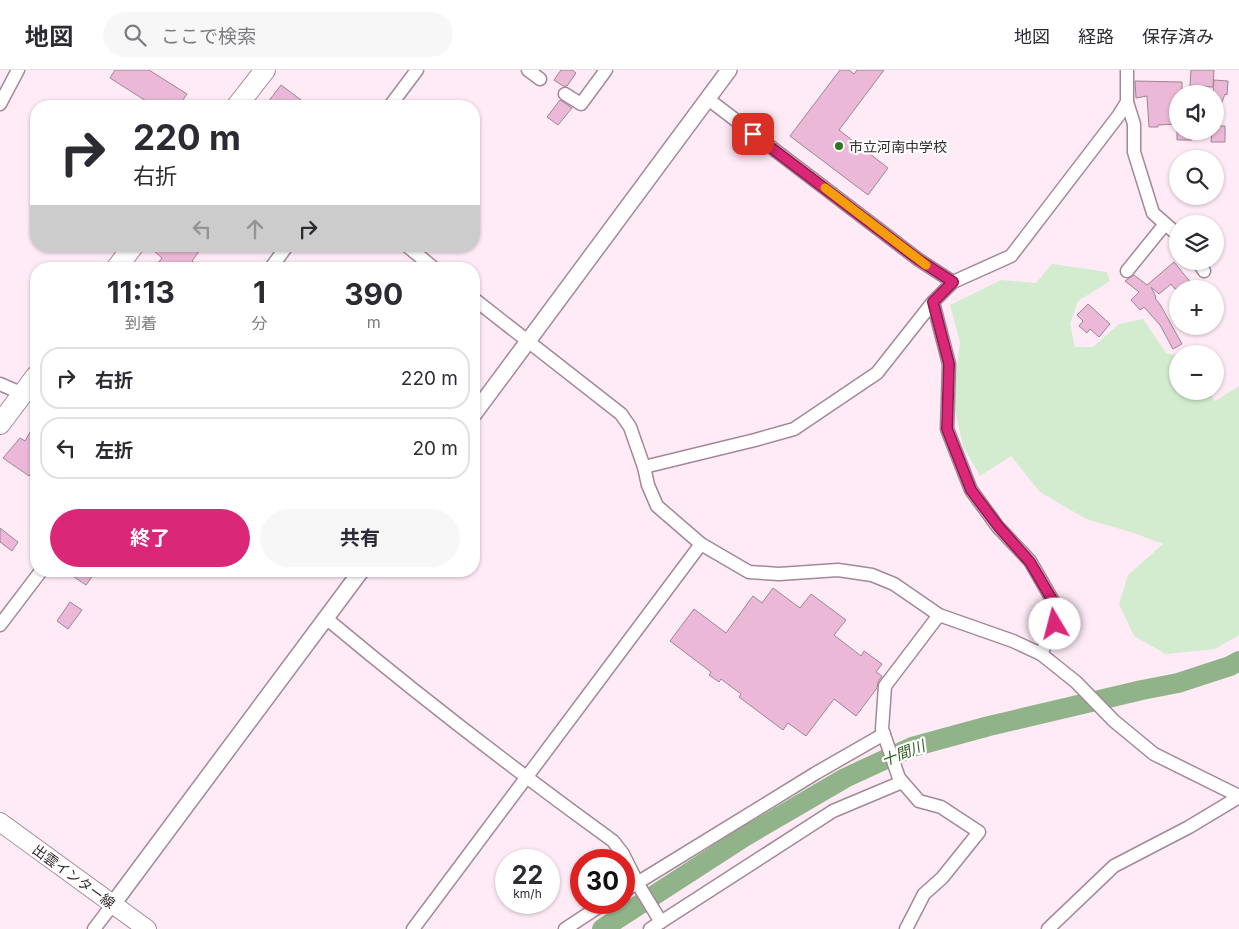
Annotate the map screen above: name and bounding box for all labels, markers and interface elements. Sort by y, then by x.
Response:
search box [103,12,453,57]
icon: search [121,21,149,49]
text: 地図 [25,22,73,51]
text: ここで検索 [161,25,256,48]
text: 地図 [1014,26,1050,47]
text: 経路 [1078,26,1114,47]
text: 保存済み [1142,26,1214,47]
map controls [1169,85,1224,400]
button: sound [1169,85,1224,140]
pin [732,113,774,155]
text: 220 m [133,116,241,158]
icon: right [50,120,115,185]
icon: arrive [739,120,767,148]
place label: 市立河南中学校 [849,138,947,155]
marker: 市立河南中学校 [833,140,845,152]
button: search [1169,150,1224,205]
text: 右折 [133,163,177,189]
icon: left [188,215,216,243]
icon: ahead [241,215,269,243]
icon: right [294,215,322,243]
button: layers [1169,215,1224,270]
text: 11:13 [107,274,175,310]
text: 1 [253,274,266,310]
text: 390 [344,276,403,312]
button: + [1169,280,1224,335]
text: m [367,312,381,332]
text: 到着 [125,313,157,333]
text: 分 [252,313,268,333]
button: − [1169,345,1224,400]
icon: right [52,364,80,392]
text: 220 m [401,367,458,390]
text: 右折 [95,369,133,392]
icon: left [52,434,80,462]
text: 20 m [412,437,458,460]
text: 左折 [95,439,133,462]
button: 終了 [50,509,250,567]
button: 共有 [260,509,460,567]
position arrow [1028,597,1080,649]
water label: 十間川 [879,735,929,770]
street label: 出雲インター線 [29,840,119,912]
speed limit sign: 30 [570,849,635,914]
text: 22 [512,860,543,890]
text: km/h [513,886,542,901]

